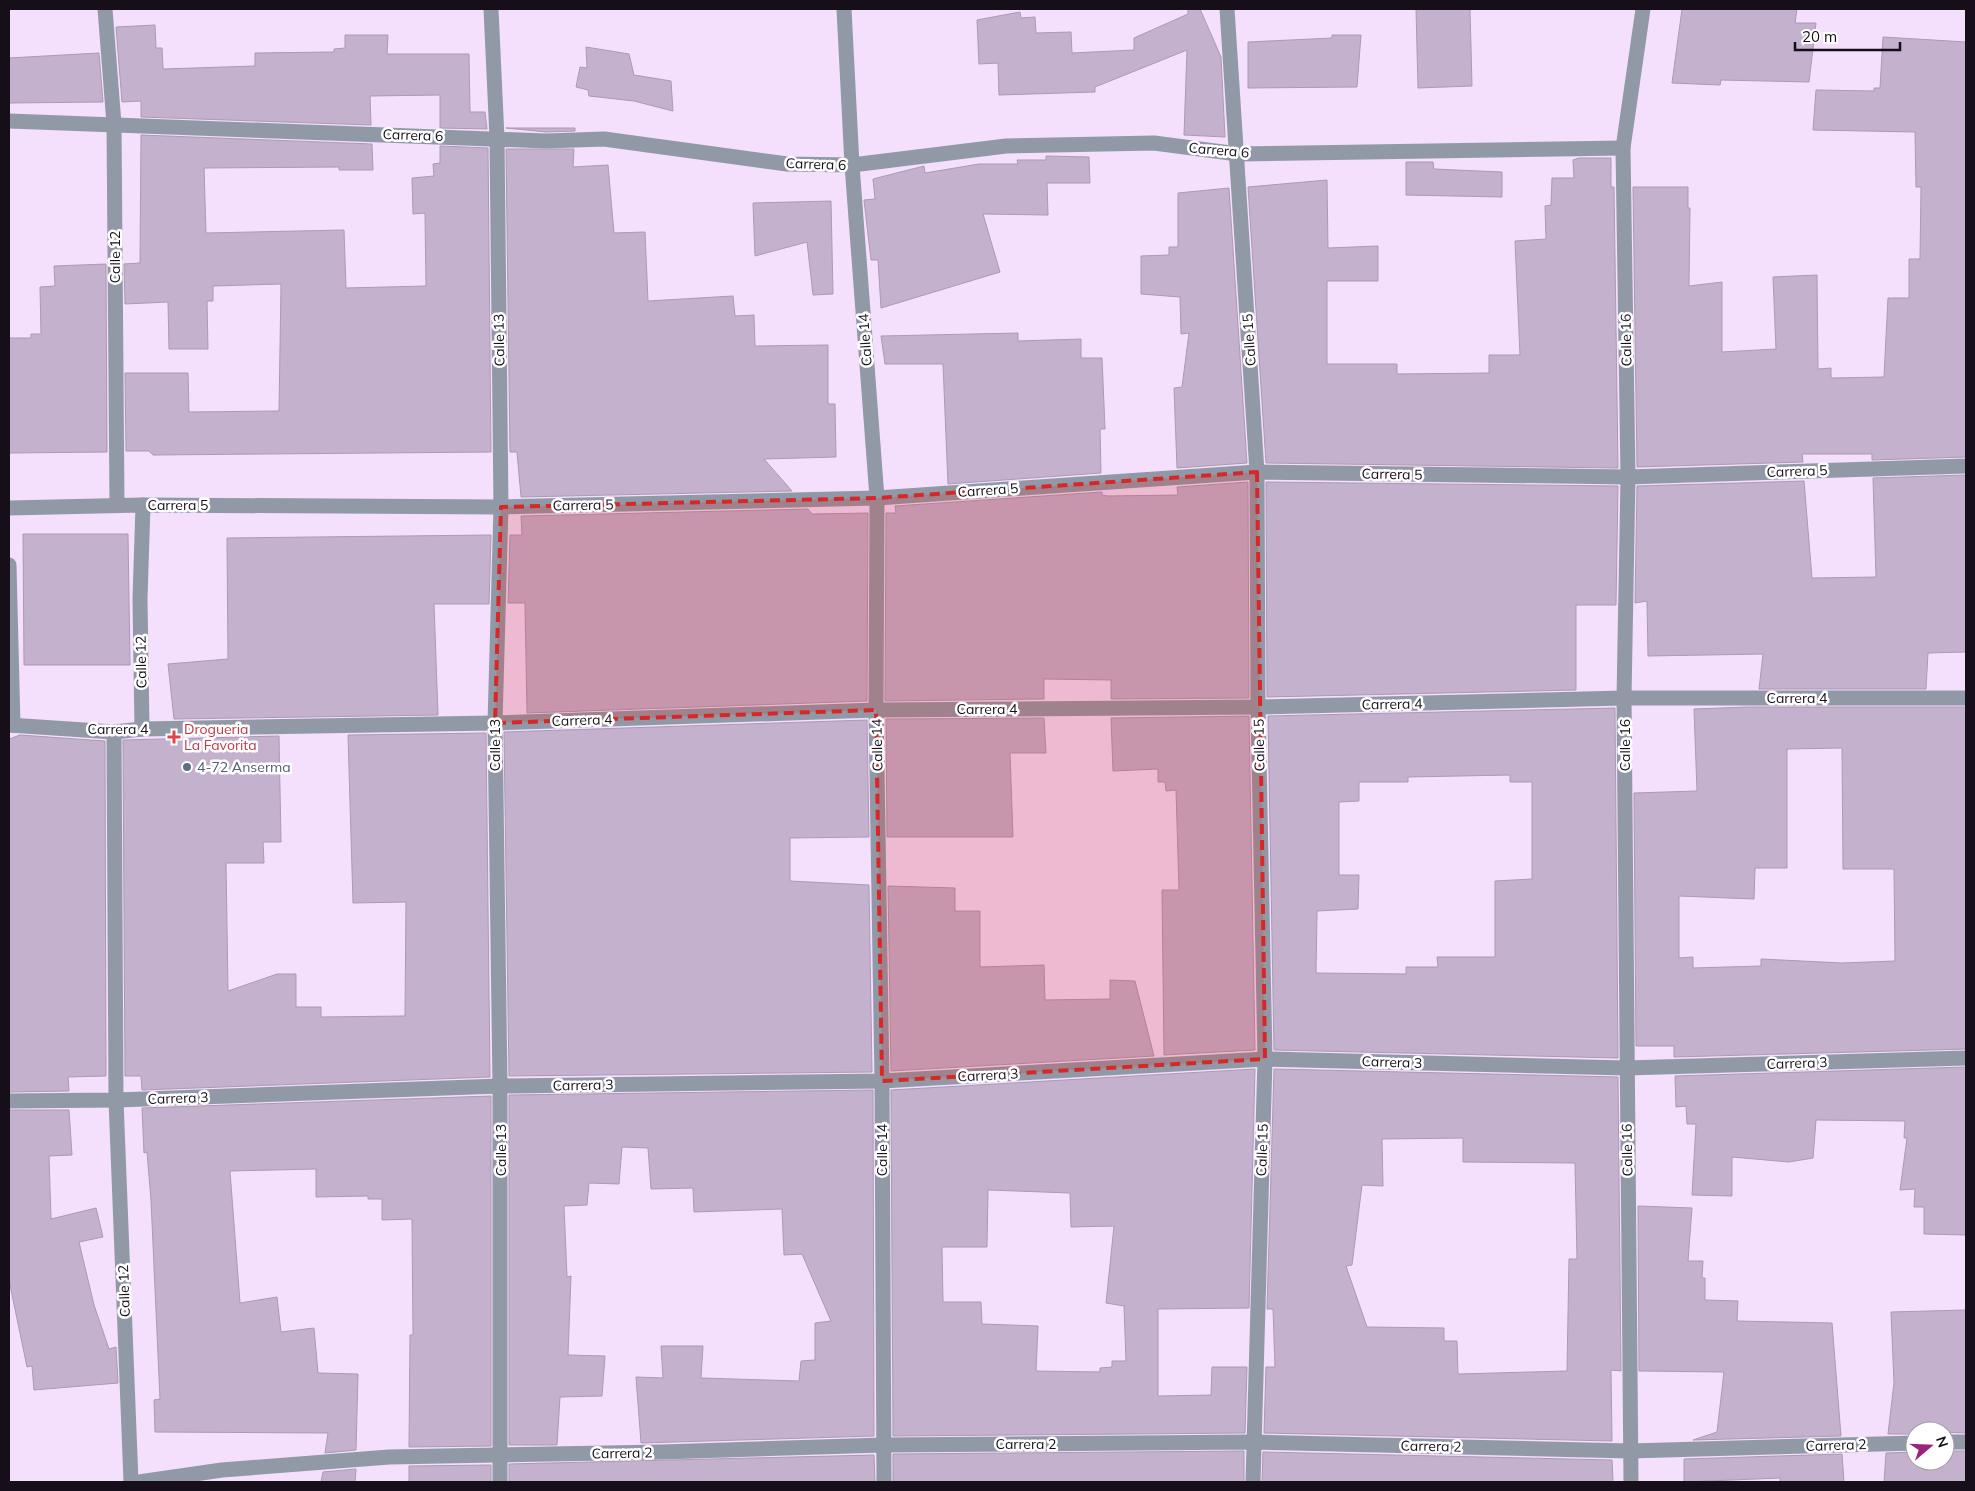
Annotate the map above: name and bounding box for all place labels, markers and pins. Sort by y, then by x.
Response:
place label: Drogueria La Favorita [184,720,257,754]
marker: Drogueria La Favorita [168,731,180,743]
place label: 4-72 Anserma [197,758,291,776]
marker: 4-72 Anserma [181,761,193,773]

